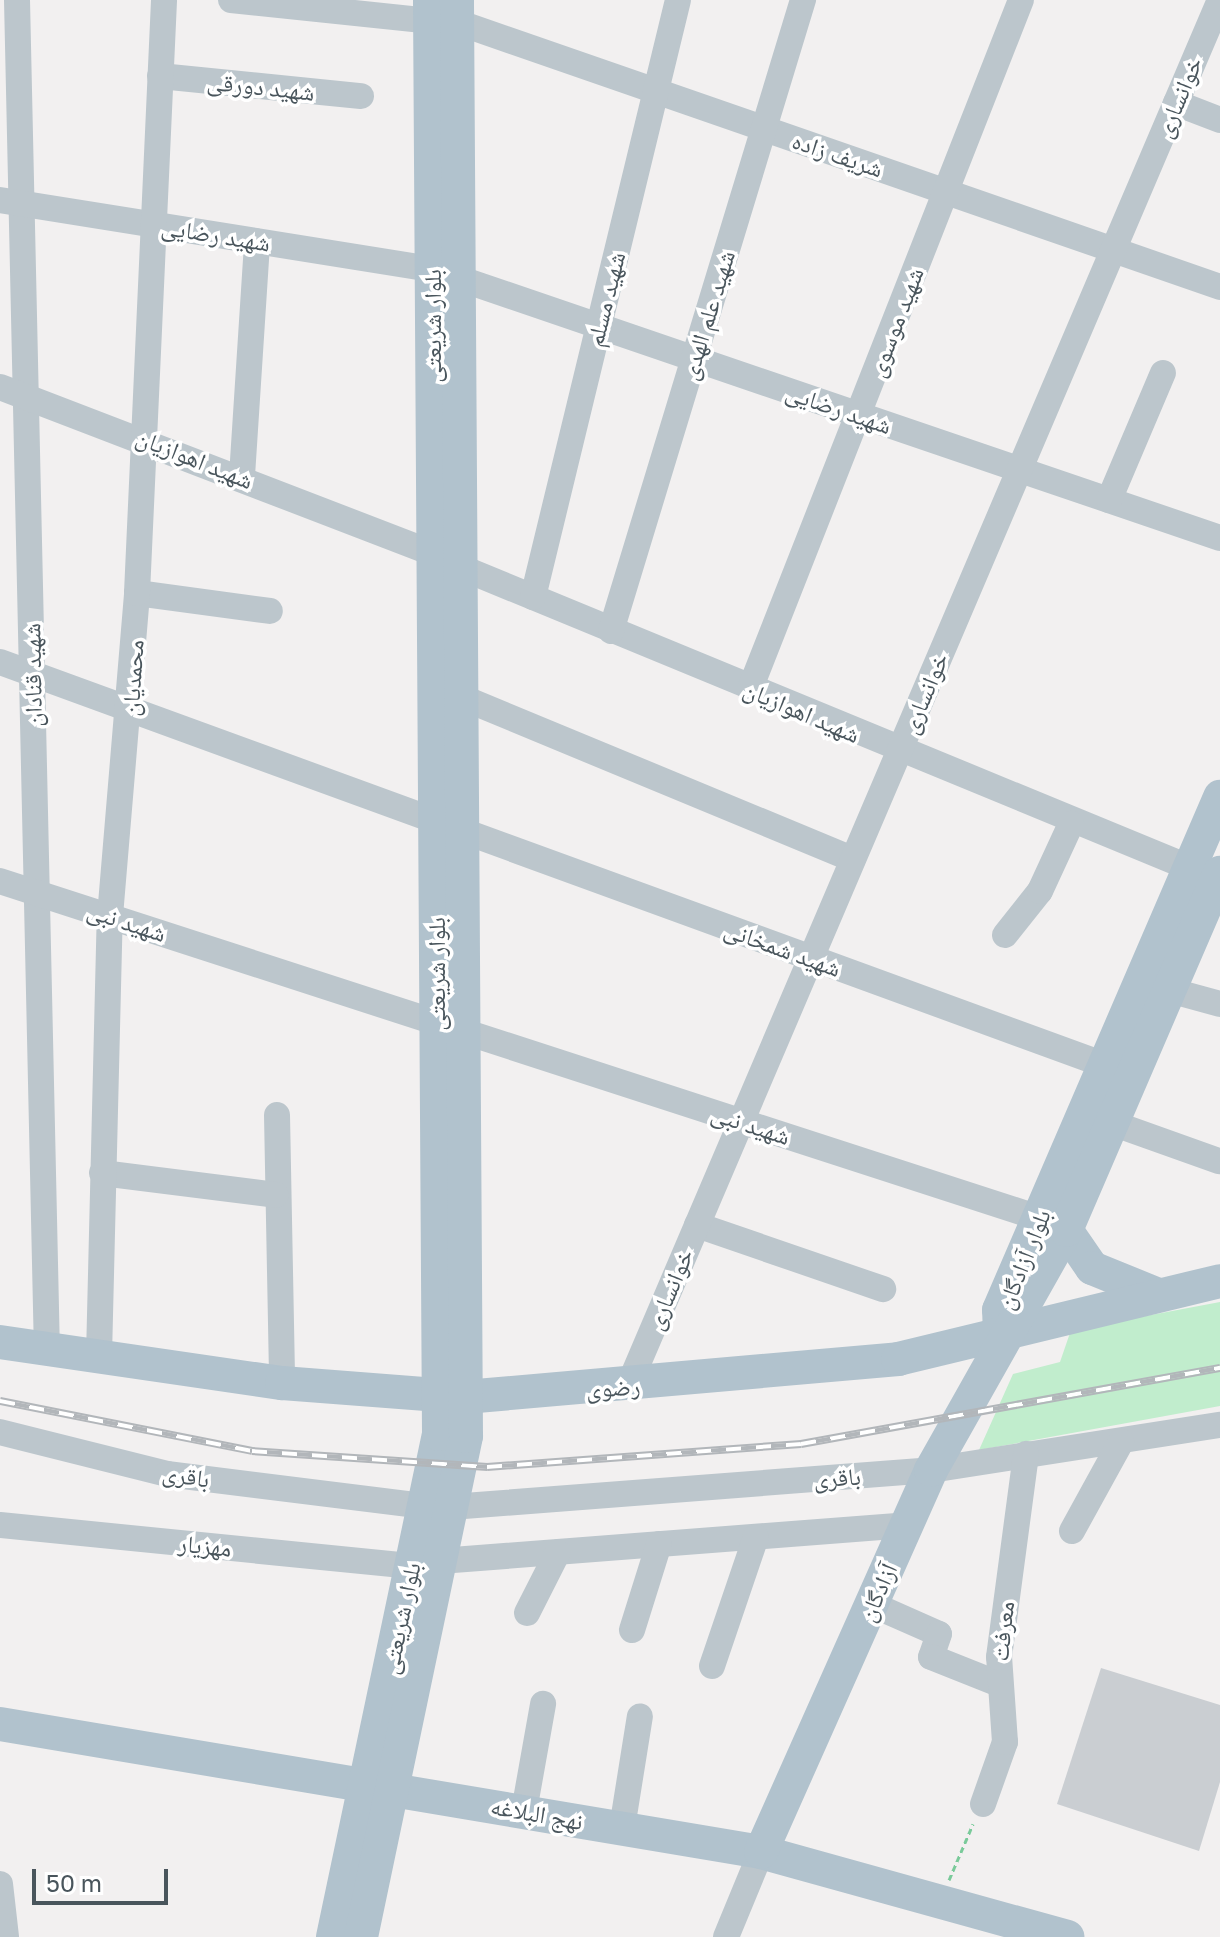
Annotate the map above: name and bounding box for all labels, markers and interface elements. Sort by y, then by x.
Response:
street label: خوانساری [1148,52,1208,142]
street label: شهید دورقی [206,66,316,106]
street label: شریف زاده [789,125,887,183]
street label: شهید رضایی [159,211,273,257]
street label: شهید علم الهدی [674,247,740,383]
street label: شهید مسلم [579,249,631,349]
street label: شهید موسوی [861,263,929,381]
street label: بلوار شریعتی [418,269,446,383]
street label: شهید رضایی [782,376,896,440]
street label: شهید اهوازیان [132,422,258,494]
street label: شهید قنادان [17,623,47,727]
street label: محمدیان [115,639,149,717]
street label: خوانساری [894,648,954,738]
street label: شهید اهوازیان [740,674,864,748]
street label: شهید نبی [84,895,170,947]
street label: شهید شمخانی [721,914,845,982]
street label: بلوار شریعتی [422,917,450,1031]
street label: شهید نبی [708,1098,794,1150]
street label: بلوار آزادگان [990,1205,1056,1313]
street label: خوانساری [639,1244,699,1334]
street label: رضوی [585,1371,641,1403]
street label: باقری [160,1457,212,1493]
street label: باقری [812,1461,862,1493]
street label: مهزیار [177,1528,233,1562]
street label: آزادگان [851,1558,903,1626]
street label: بلوار شریعتی [374,1560,426,1676]
street label: معرفت [985,1600,1019,1662]
street label: نهج البلاغه [489,1791,585,1835]
scale bar [36,1853,172,1903]
text: 50 m [46,1868,102,1897]

